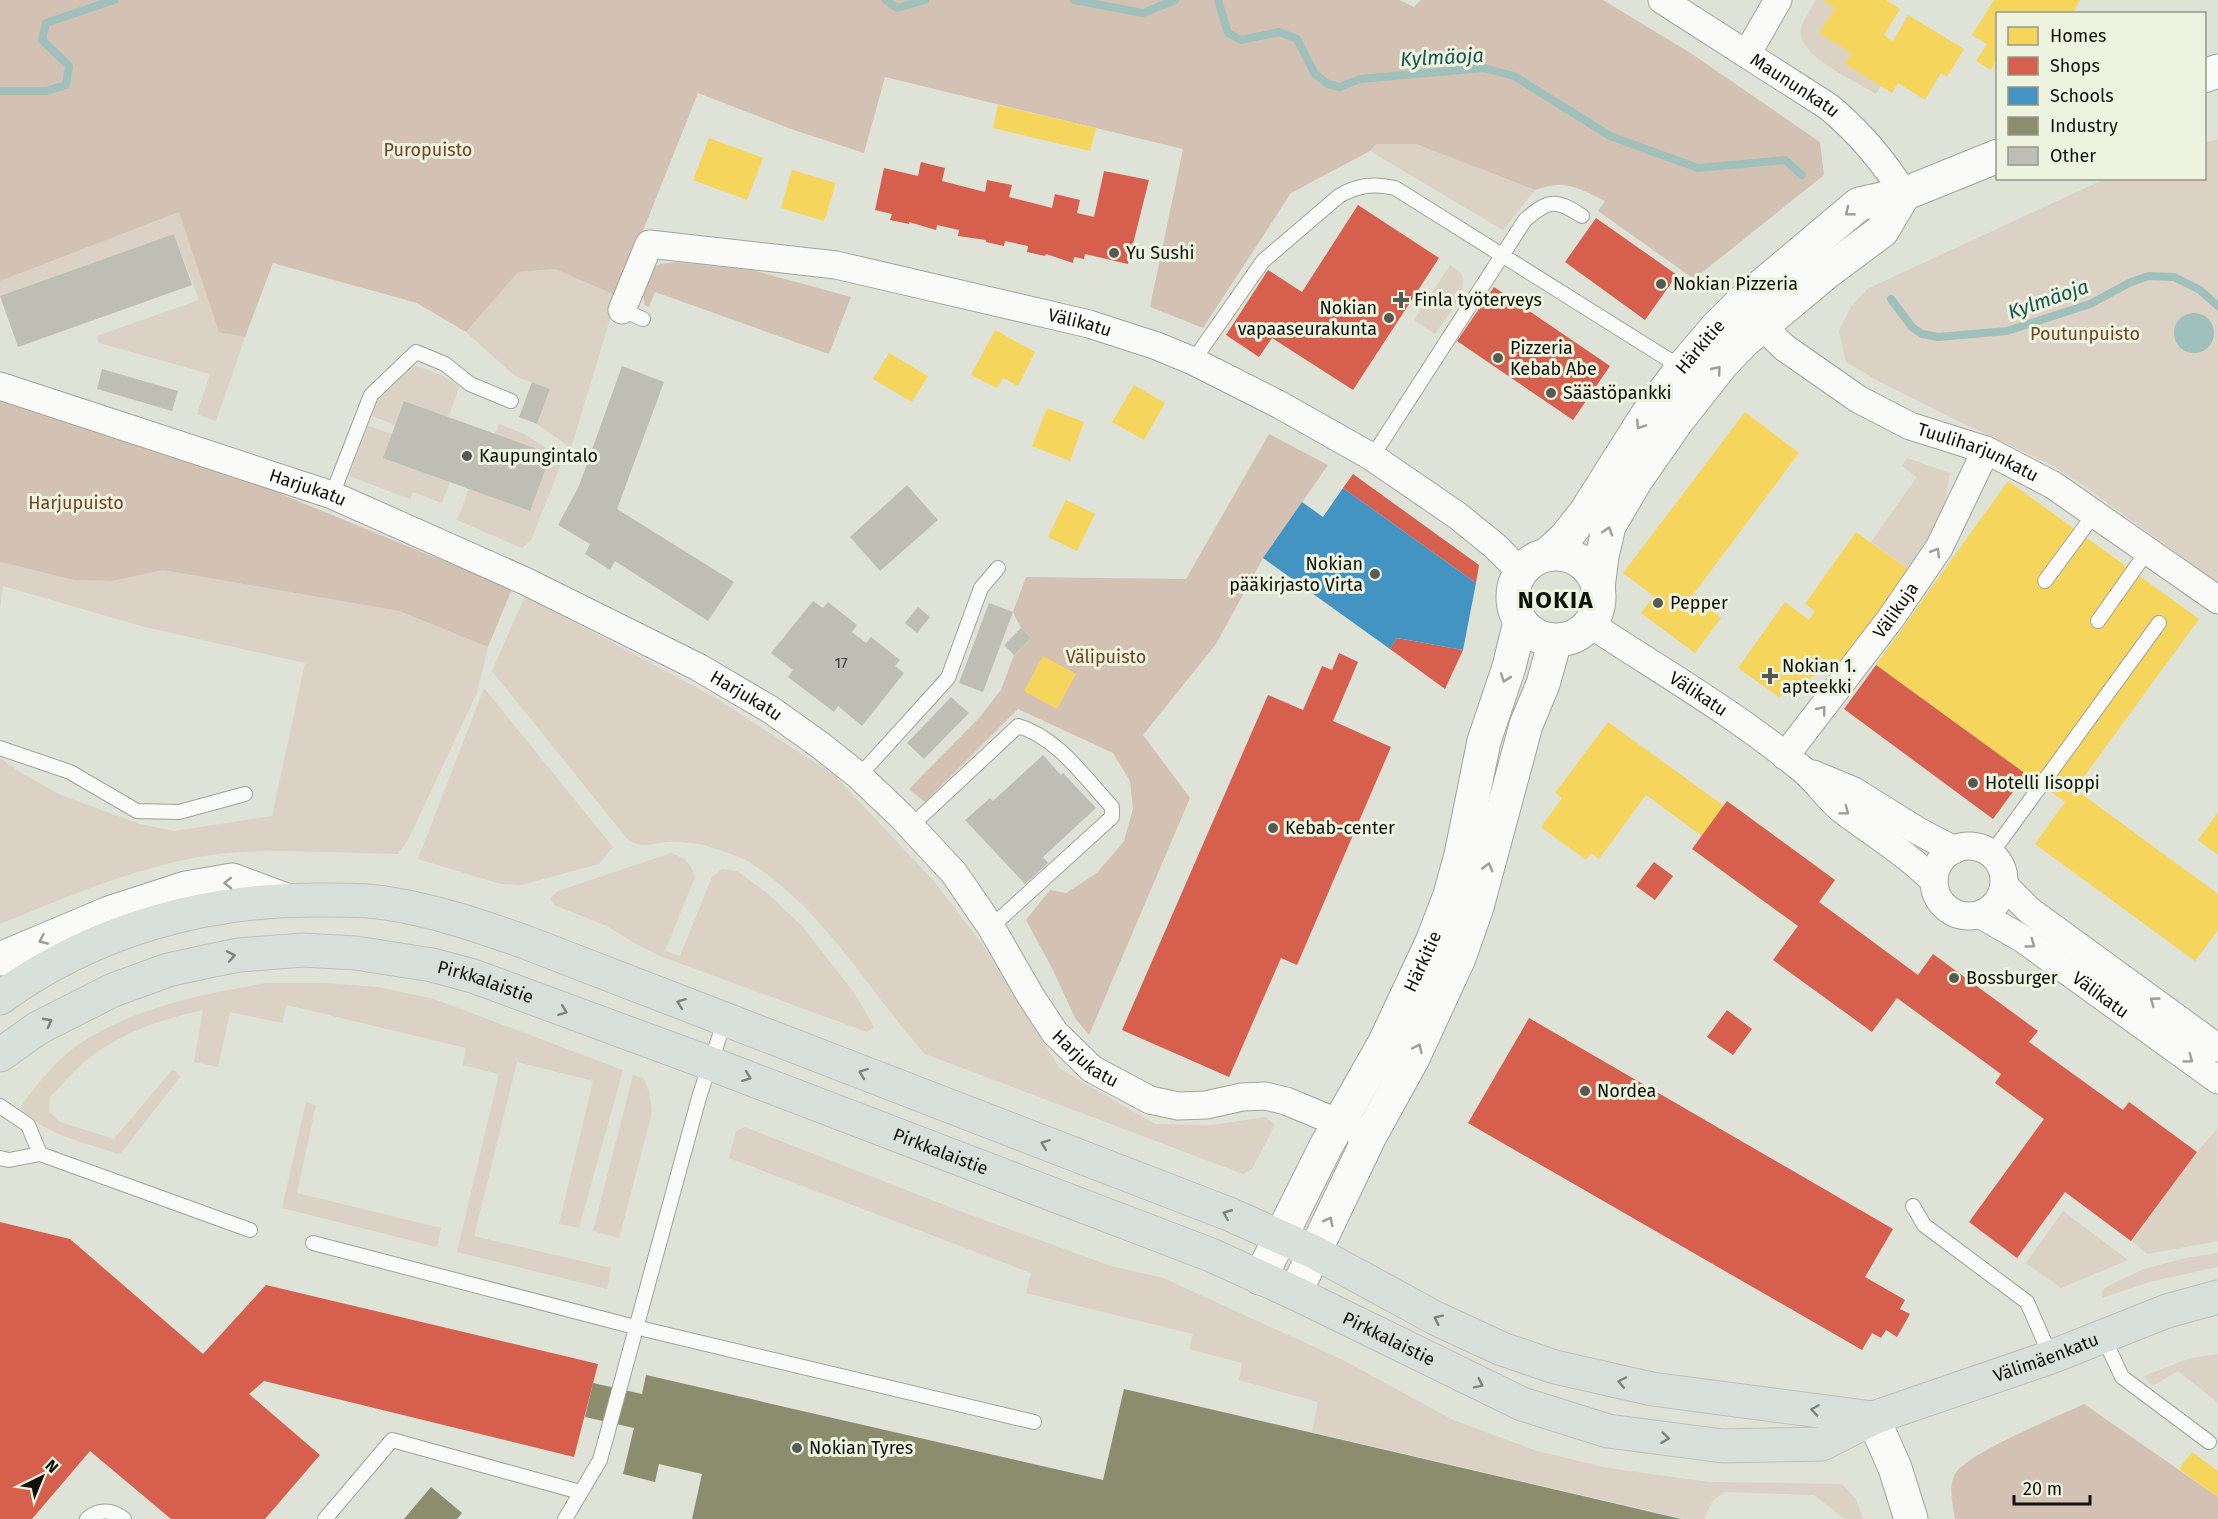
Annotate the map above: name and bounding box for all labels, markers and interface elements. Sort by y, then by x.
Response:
legend [1996,12,2206,180]
text: Homes [2050,25,2106,47]
water label: Kylmäoja [1400,43,1484,71]
street label: Maununkatu [1746,49,1844,122]
text: Shops [2050,55,2100,77]
text: Schools [2050,85,2114,107]
text: Industry [2050,115,2118,137]
park label: Puropuisto [384,139,472,161]
text: Other [2050,145,2096,167]
one-way arrow [1845,205,1856,216]
place label: Yu Sushi [1126,242,1195,264]
marker: Yu Sushi [1107,246,1121,260]
place label: Nokian Pizzeria [1673,273,1798,295]
water label: Kylmäoja [2004,274,2092,324]
marker: Nokian Pizzeria [1654,277,1668,291]
place label: Finla työterveys [1414,289,1542,311]
marker: Finla työterveys [1392,291,1410,309]
place label: Nokian vapaaseurakunta [1238,297,1377,340]
street label: Välikatu [1046,304,1114,342]
marker: Nokian vapaaseurakunta [1382,311,1396,325]
street label: Härkitie [1671,315,1729,378]
park label: Poutunpuisto [2030,323,2140,345]
place label: Pizzeria Kebab Abe [1510,337,1597,380]
marker: Pizzeria Kebab Abe [1491,351,1505,365]
one-way arrow [1710,366,1721,377]
place label: Säästöpankki [1563,382,1672,404]
marker: Säästöpankki [1544,386,1558,400]
one-way arrow [1636,418,1647,429]
street label: Tuuliharjunkatu [1915,418,2042,486]
place label: Kaupungintalo [479,445,598,467]
marker: Kaupungintalo [460,449,474,463]
street label: Harjukatu [266,464,350,511]
park label: Harjupuisto [28,492,124,514]
one-way arrow [1601,526,1613,537]
one-way arrow [1928,548,1940,558]
place label: Nokian pääkirjasto Virta [1229,553,1363,596]
marker: Nokian pääkirjasto Virta [1368,567,1382,581]
street label: Välikuja [1868,578,1923,643]
district label: NOKIA [1518,586,1594,614]
place label: Pepper [1670,592,1728,614]
marker: Pepper [1651,596,1665,610]
park label: Välipuisto [1066,646,1146,668]
house number: 17 [834,654,848,672]
place label: Nokian 1. apteekki [1782,655,1856,698]
street label: Harjukatu [706,666,787,726]
street label: Välikatu [1665,667,1732,721]
marker: Nokian 1. apteekki [1763,669,1777,683]
one-way arrow [1500,672,1513,683]
one-way arrow [1814,706,1825,717]
place label: Hotelli Iisoppi [1985,772,2100,794]
marker: Hotelli Iisoppi [1966,776,1980,790]
one-way arrow [1839,803,1850,814]
place label: Kebab-center [1285,817,1395,839]
marker: Kebab-center [1266,821,1280,835]
one-way arrow [1481,862,1493,872]
one-way arrow [223,876,232,889]
street label: Härkitie [1399,928,1446,996]
one-way arrow [38,933,49,945]
one-way arrow [2025,937,2036,948]
one-way arrow [225,950,235,963]
street label: Pirkkalaistie [435,956,536,1008]
place label: Bossburger [1966,967,2058,989]
street label: Välikatu [2068,967,2133,1023]
marker: Bossburger [1947,971,1961,985]
one-way arrow [676,997,687,1010]
one-way arrow [2149,997,2160,1008]
one-way arrow [558,1003,568,1016]
one-way arrow [42,1018,53,1029]
street label: Harjukatu [1047,1025,1122,1092]
one-way arrow [1411,1043,1423,1054]
one-way arrow [2183,1051,2194,1062]
one-way arrow [858,1068,869,1081]
one-way arrow [740,1070,751,1082]
place label: Nordea [1597,1080,1656,1102]
marker: Nordea [1578,1084,1592,1098]
street label: Pirkkalaistie [890,1123,991,1180]
one-way arrow [1040,1139,1051,1151]
one-way arrow [1222,1208,1233,1221]
one-way arrow [1322,1217,1333,1228]
street label: Pirkkalaistie [1339,1307,1439,1371]
one-way arrow [1434,1315,1445,1327]
street label: Välimäenkatu [1991,1328,2102,1387]
one-way arrow [1473,1376,1484,1388]
one-way arrow [1618,1376,1628,1389]
one-way arrow [1811,1404,1820,1416]
one-way arrow [1660,1432,1670,1444]
place label: Nokian Tyres [809,1437,913,1459]
marker: Nokian Tyres [790,1441,804,1455]
north arrow [12,1447,72,1507]
text: N [42,1456,62,1477]
scale bar [2014,1468,2090,1506]
text: 20 m [2023,1478,2062,1500]

